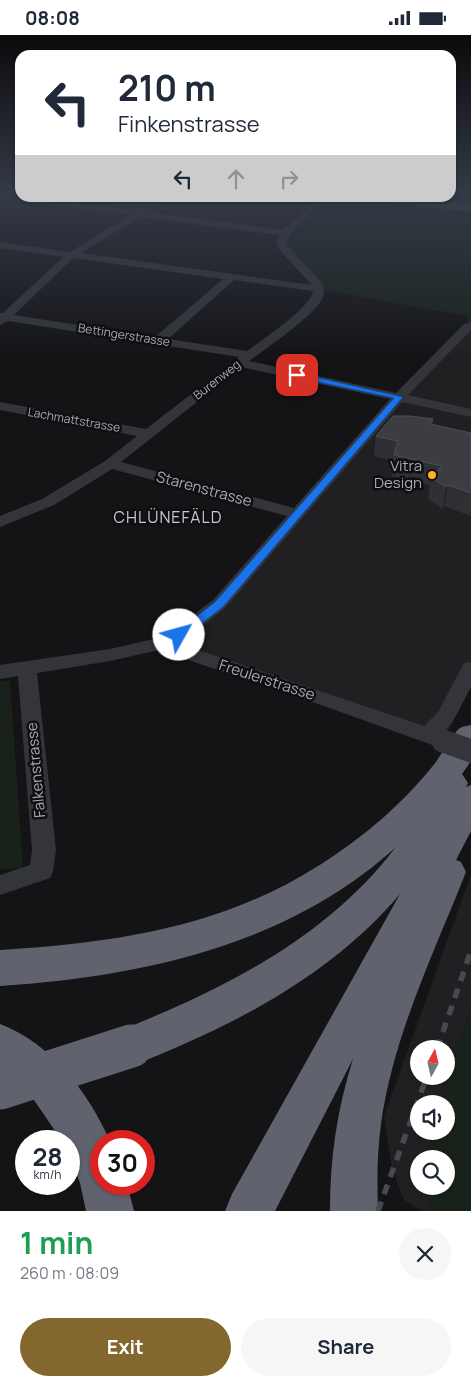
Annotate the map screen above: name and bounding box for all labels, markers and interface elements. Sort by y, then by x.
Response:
text: 08:08 [25,5,80,31]
text: 210 m [118,64,216,112]
icon: left [35,70,100,135]
text: Finkenstrasse [118,109,260,139]
icon: left [169,165,197,193]
icon: ahead [222,165,250,193]
icon: right [275,165,303,193]
street label: Bettingerstrasse [77,319,171,350]
pin [276,354,318,396]
street label: Burenweg [189,356,244,403]
icon: arrive [283,361,311,389]
street label: Lachmattstrasse [26,403,122,436]
place label: Vitra Design [374,455,422,493]
street label: Starenstrasse [154,466,254,511]
marker: Vitra Design [426,469,438,481]
district label: CHLÜNEFÄLD [114,506,222,528]
position arrow [152,608,204,660]
street label: Freulerstrasse [216,654,318,705]
street label: Falkenstrasse [21,721,50,819]
north arrow [410,1040,455,1085]
map controls [410,1040,455,1195]
button: sound [410,1095,455,1140]
speed limit sign: 30 [90,1130,155,1195]
text: 28 [32,1139,63,1174]
button: search [410,1150,455,1195]
text: km/h [34,1166,61,1183]
text: 1 min [20,1222,93,1263]
button: close [399,1228,451,1280]
text: 260 m · 08:09 [20,1262,119,1284]
button: Exit [20,1318,231,1376]
button: Share [241,1318,451,1376]

